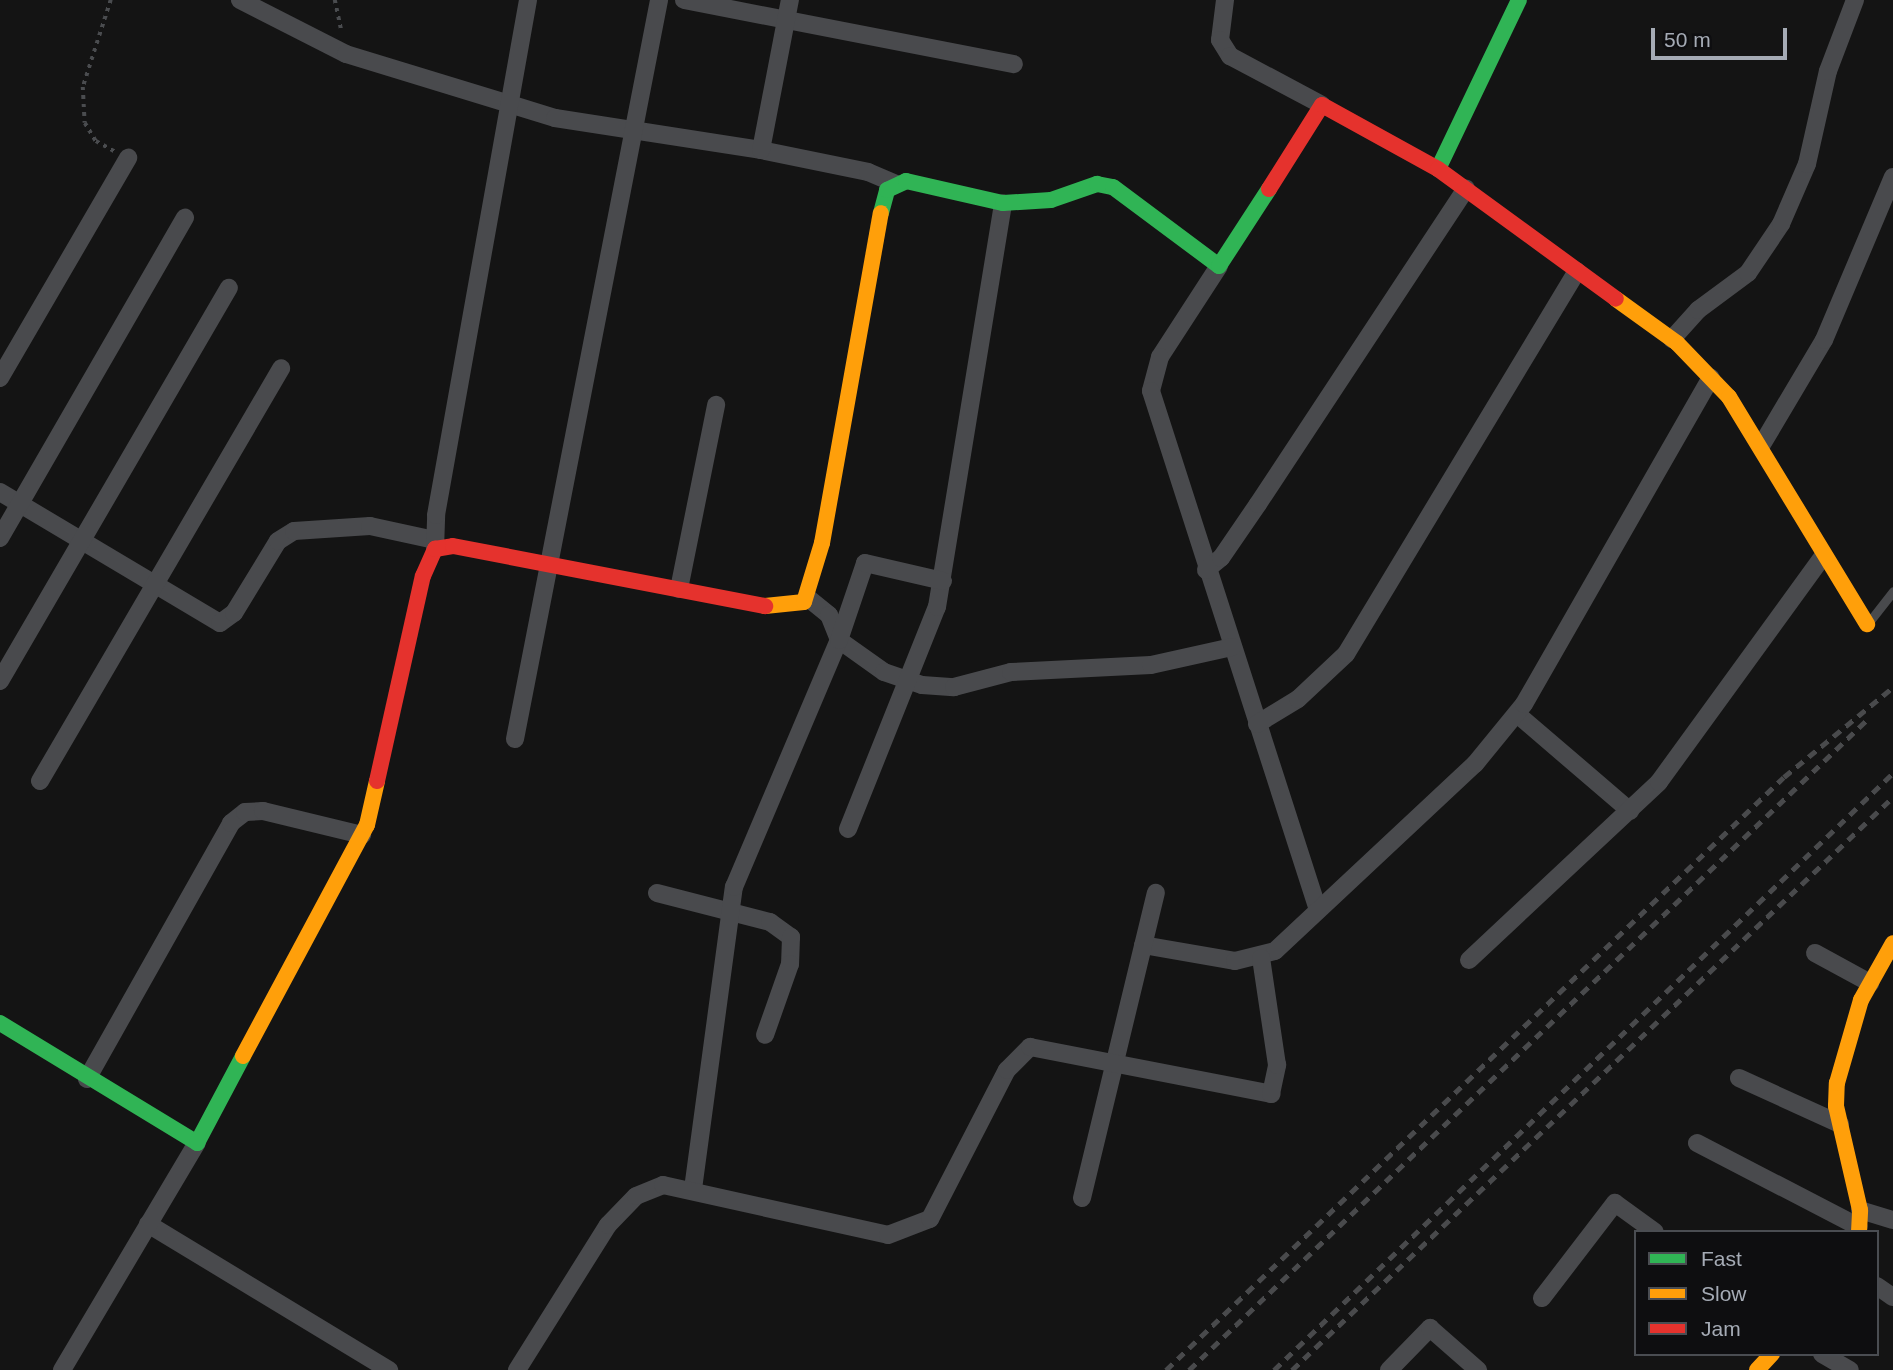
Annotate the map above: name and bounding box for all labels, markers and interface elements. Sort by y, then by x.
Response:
scale bar [1655,14,1792,58]
text: 50 m [1664,28,1711,51]
legend [1634,1230,1879,1356]
text: Fast [1701,1247,1742,1270]
text: Slow [1701,1282,1747,1305]
text: Jam [1701,1317,1741,1340]

